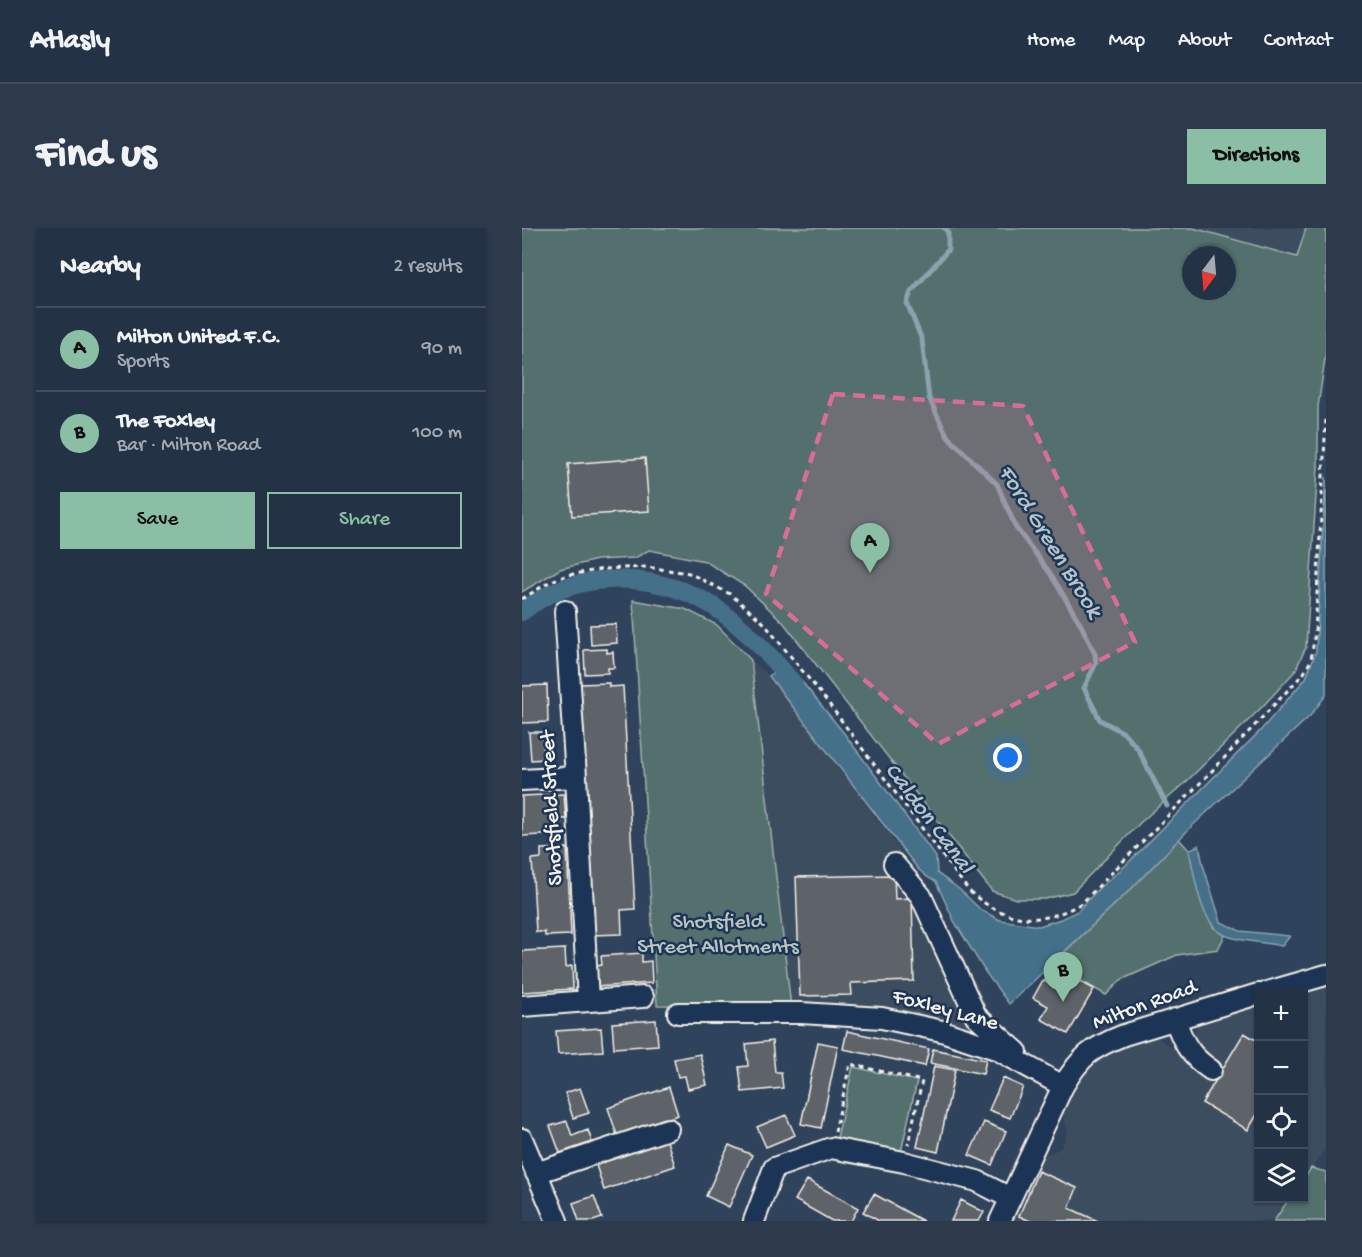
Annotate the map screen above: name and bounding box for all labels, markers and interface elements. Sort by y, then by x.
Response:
text: Atlasly [30,25,110,58]
text: Home [1027,29,1075,54]
text: Map [1108,29,1145,54]
text: About [1178,29,1231,54]
text: Contact [1264,29,1332,54]
button: Directions [1187,129,1326,184]
text: Find us [36,132,156,181]
north arrow [1182,246,1236,300]
text: Nearby [60,252,141,283]
text: 2 results [393,256,462,279]
text: Milton United F.C. [117,325,281,351]
text: A [74,338,85,361]
text: 90 m [422,338,462,361]
text: Sports [117,351,169,374]
text: The Foxley [117,409,215,435]
text: B [74,422,85,445]
text: 100 m [412,422,462,445]
text: Bar · Milton Road [117,435,260,458]
water label: Ford Green Brook [990,460,1109,626]
button: Save [60,492,255,549]
button: Share [267,492,462,549]
pin: A [850,524,890,573]
street label: Shotsfield Street [536,728,570,886]
your location [993,743,1022,772]
water label: Caldon Canal [877,758,980,882]
park label: Shotsfield Street Allotments [637,910,800,961]
pin: B [1044,952,1082,1002]
street label: Milton Road [1089,974,1203,1037]
street label: Foxley Lane [888,984,1001,1038]
map controls [1254,987,1308,1203]
button: + [1254,987,1308,1041]
button: − [1254,1041,1308,1095]
button: locate [1254,1095,1308,1149]
button: layers [1254,1149,1308,1203]

